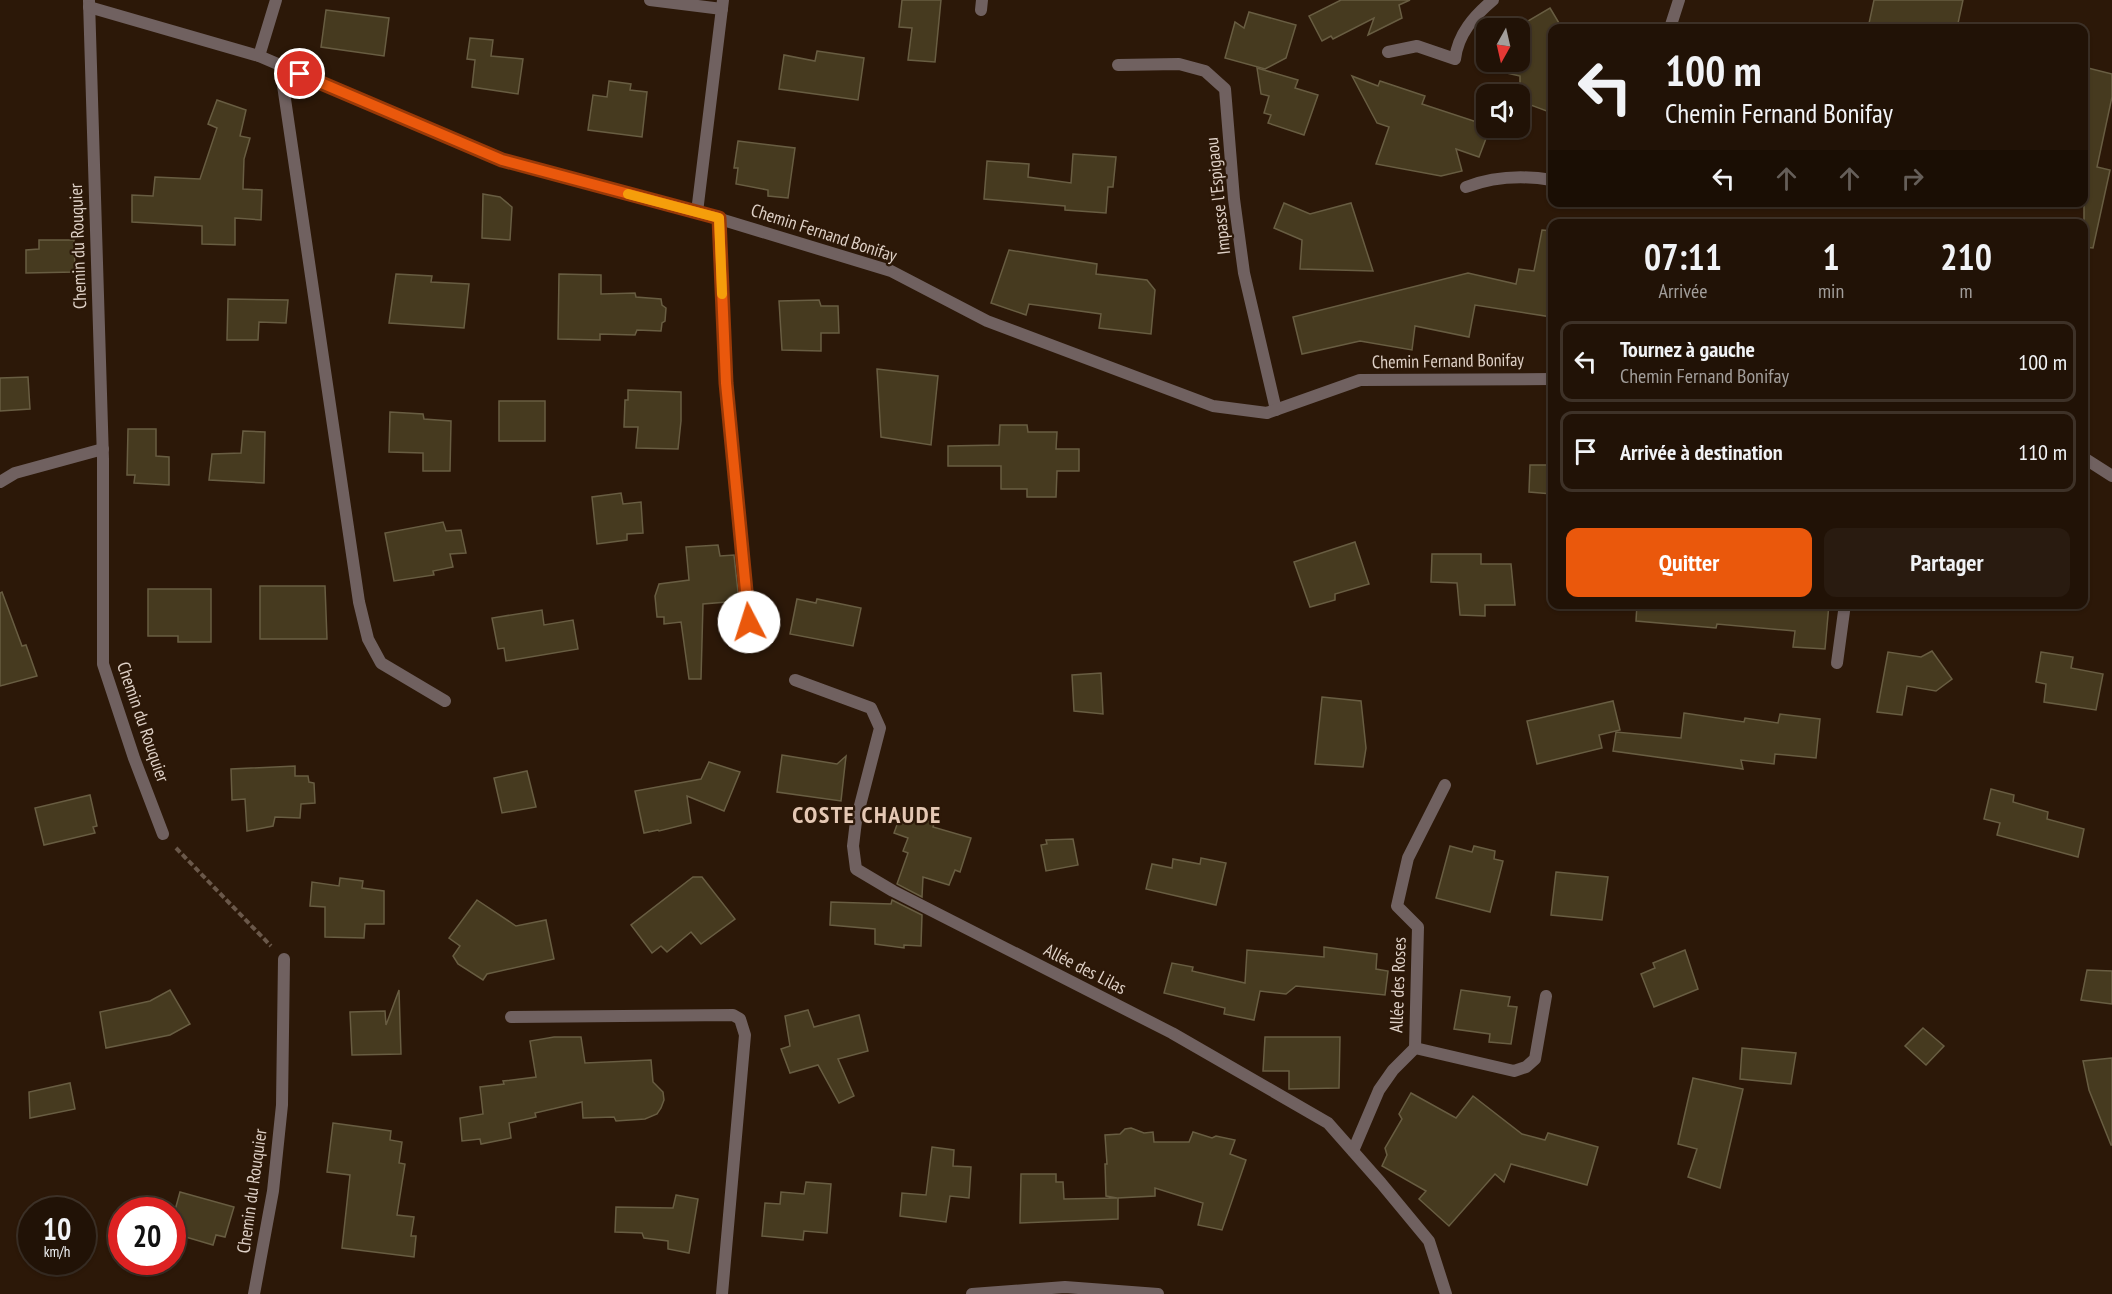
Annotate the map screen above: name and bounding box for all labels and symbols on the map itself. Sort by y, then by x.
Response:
north arrow [1476,18,1530,72]
pin [274,48,325,99]
street label: Impasse l'Espigaou [1200,136,1235,256]
street label: Chemin du Rouquier [64,183,91,309]
street label: Chemin Fernand Bonifay [748,198,900,267]
street label: Chemin Fernand Bonifay [1372,348,1524,373]
position arrow [717,590,781,654]
street label: Chemin du Rouquier [112,659,175,785]
district label: COSTE CHAUDE [792,799,942,830]
street label: Allée des Roses [1384,937,1411,1033]
street label: Allée des Lilas [1040,938,1130,999]
street label: Chemin du Rouquier [231,1127,272,1255]
speed limit sign: 20 [108,1197,186,1275]

